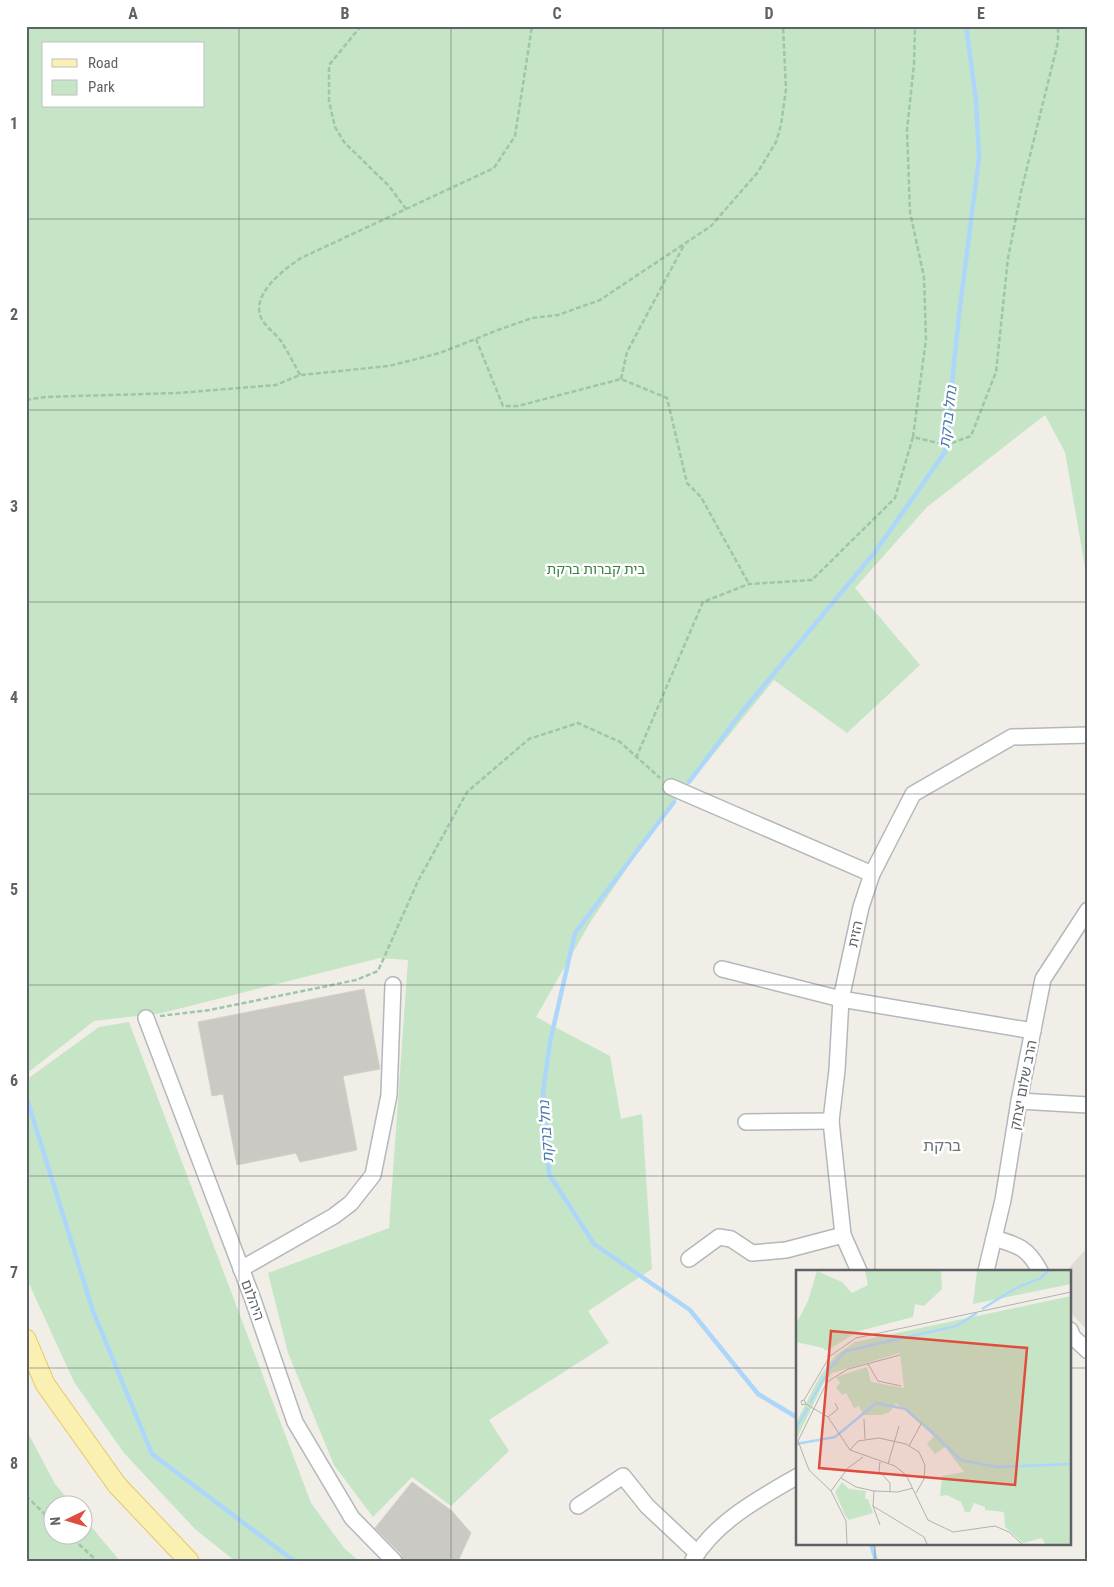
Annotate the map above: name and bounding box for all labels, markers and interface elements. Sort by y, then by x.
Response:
text: A [128,4,138,23]
text: B [341,4,350,23]
text: C [552,4,562,23]
text: D [764,4,774,23]
text: E [977,4,985,23]
legend [42,42,205,108]
text: Road [88,54,118,72]
text: Park [88,78,115,96]
text: 1 [10,114,18,133]
text: 2 [10,305,18,324]
water label: נחל ברקת [935,384,961,449]
text: 3 [10,497,18,516]
park label: בית קברות ברקת [547,561,645,577]
text: 4 [10,688,18,707]
text: 5 [10,880,18,899]
street label: הזית [844,919,866,949]
street label: הרב שלום יצחק [1006,1039,1040,1131]
text: 6 [10,1071,18,1090]
water label: נחל ברקת [535,1099,557,1164]
district label: ברקת [923,1136,961,1155]
text: 7 [10,1263,18,1282]
inset map [796,1270,1072,1544]
street label: היהלום [238,1277,268,1323]
text: 8 [10,1454,18,1473]
north arrow [42,1494,92,1544]
text: N [47,1516,63,1526]

